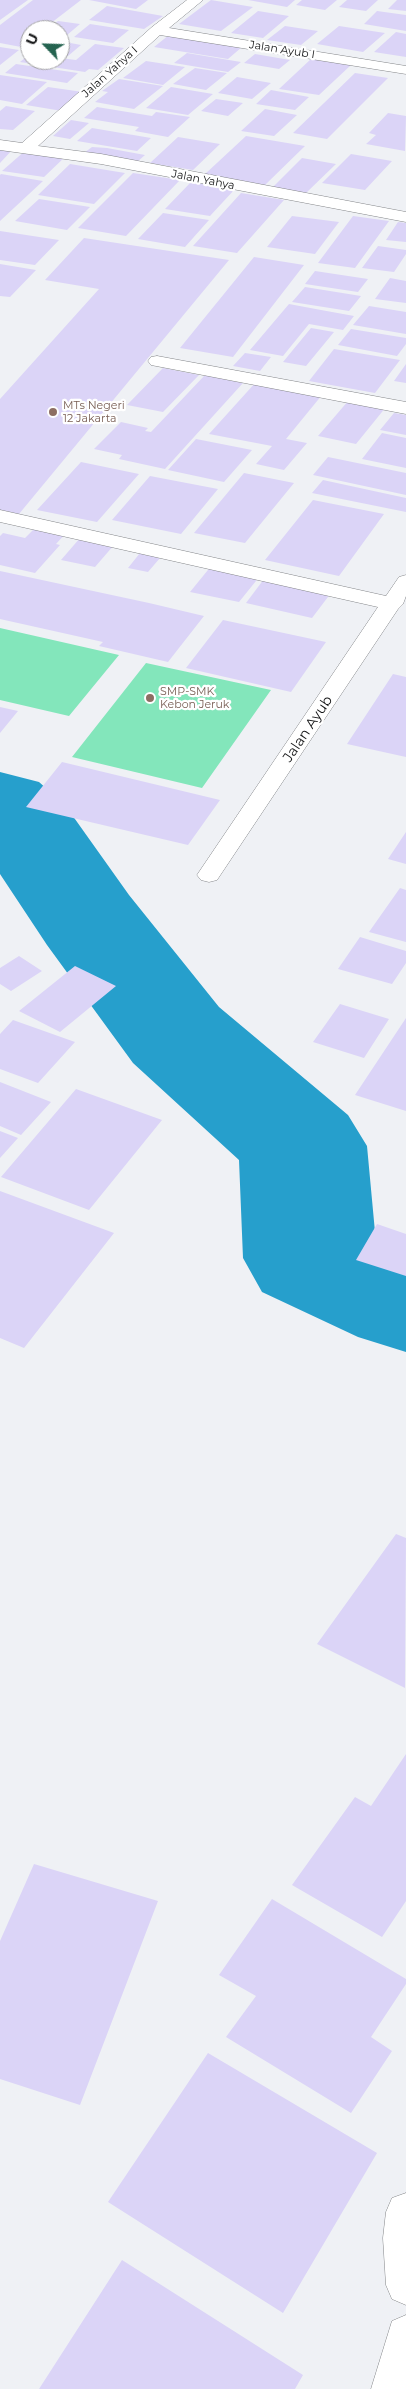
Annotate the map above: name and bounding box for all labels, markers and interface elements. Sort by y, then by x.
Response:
north arrow [20,20,70,70]
text: U [22,31,43,48]
street label: Jalan Ayub I [248,38,316,62]
street label: Jalan Yahya I [80,44,140,100]
street label: Jalan Yahya [170,167,236,193]
place label: MTs Negeri 12 Jakarta [63,399,125,425]
marker: MTs Negeri 12 Jakarta [47,406,59,418]
place label: SMP-SMK Kebon Jeruk [160,685,229,711]
marker: SMP-SMK Kebon Jeruk [144,692,156,704]
street label: Jalan Ayub [280,693,336,765]

